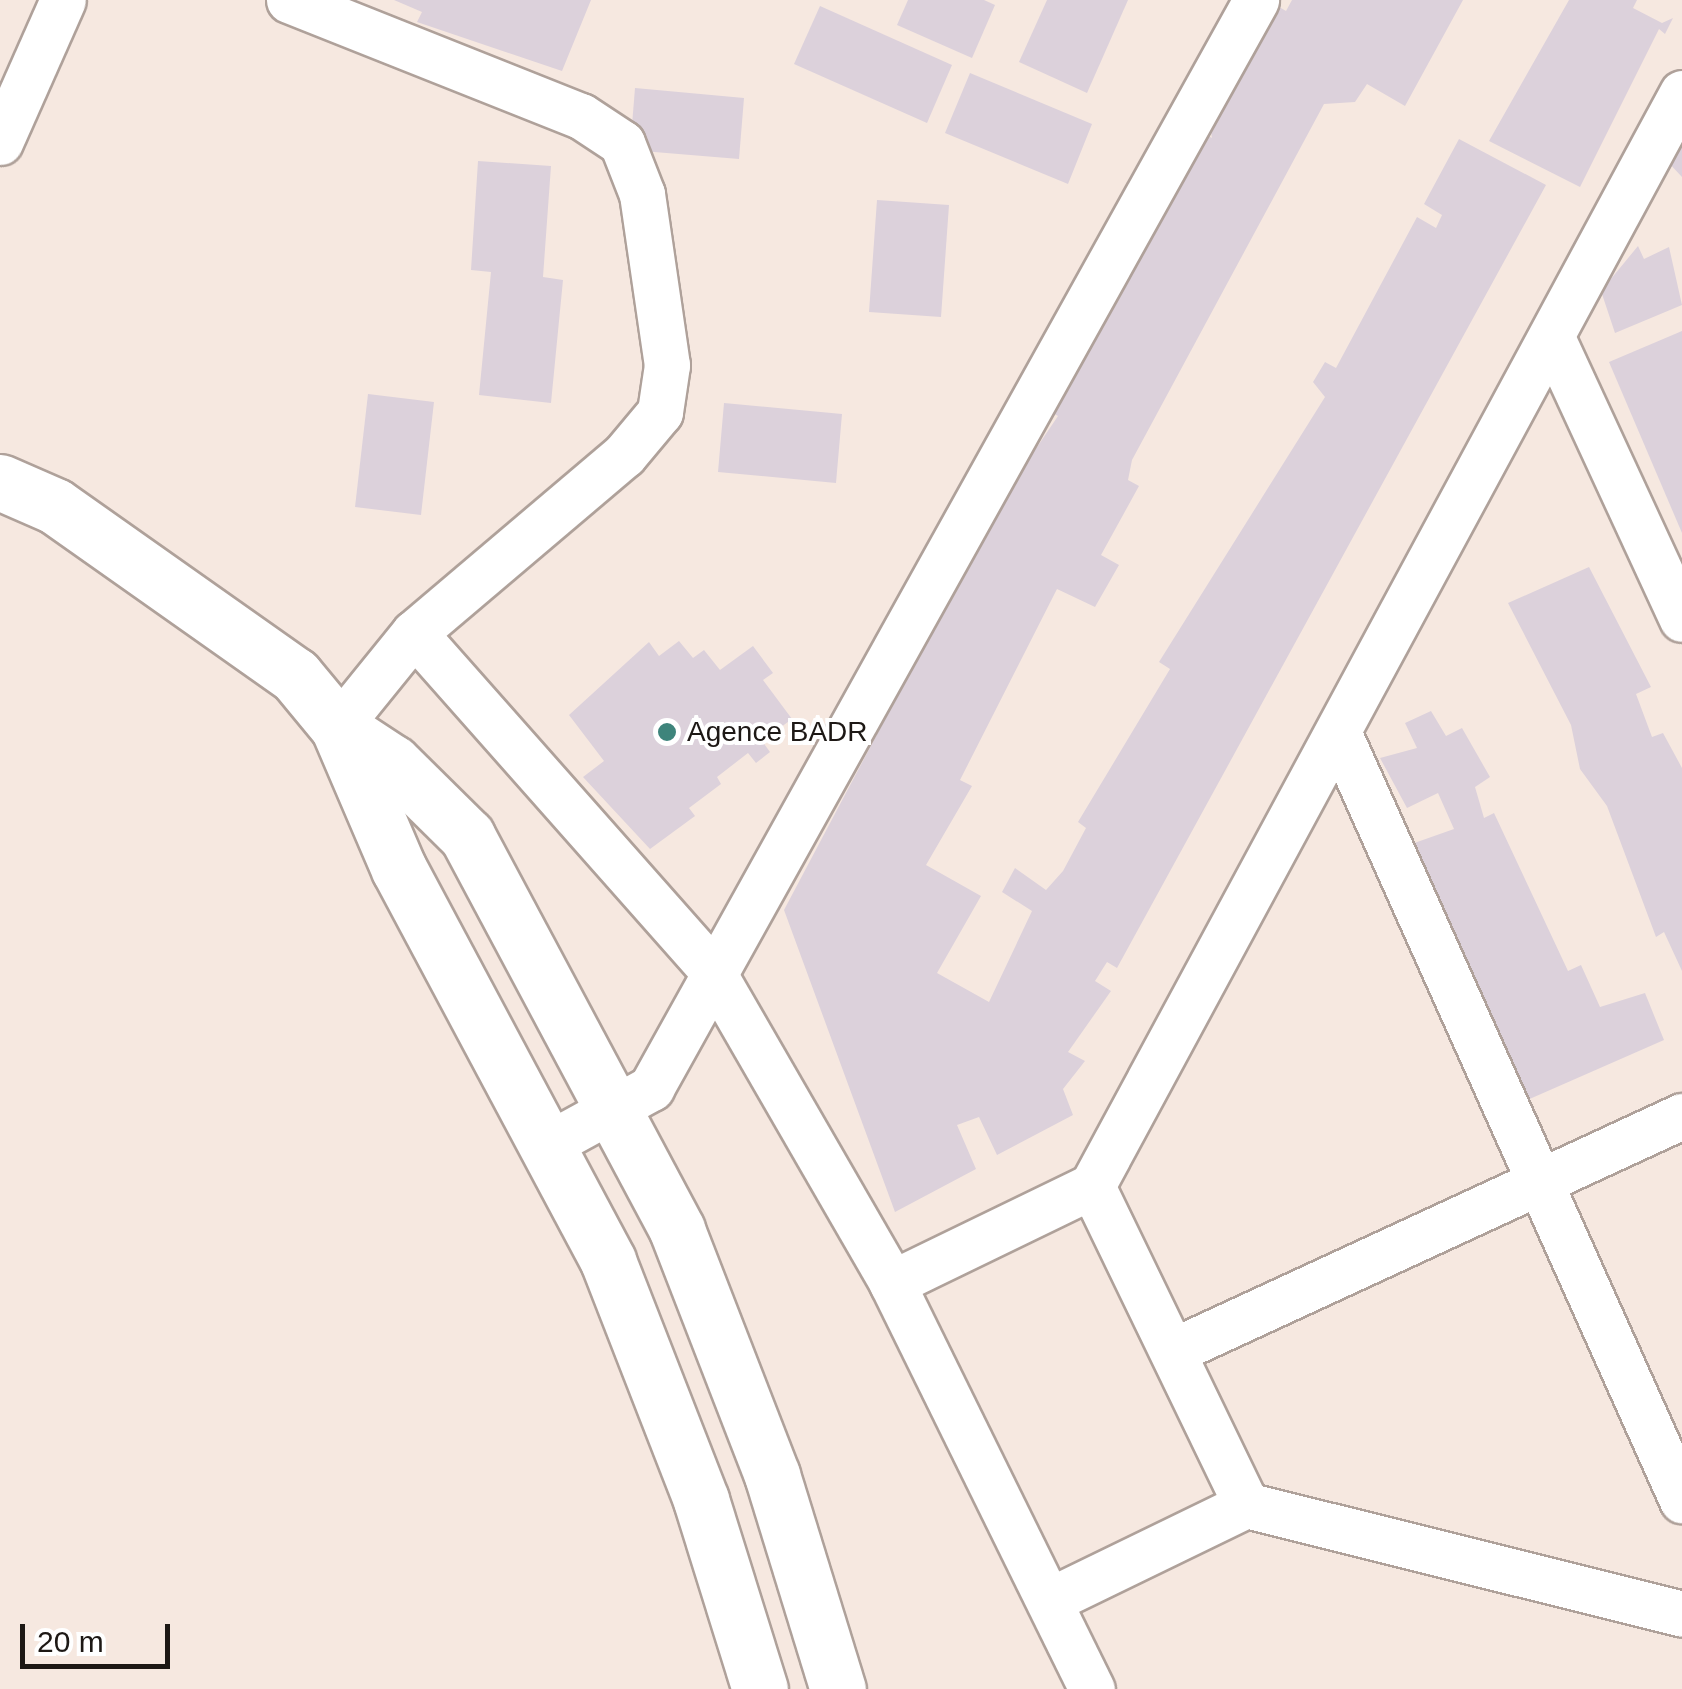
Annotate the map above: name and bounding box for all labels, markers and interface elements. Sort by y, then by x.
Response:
place label: Agence BADR [687,715,868,749]
marker: Agence BADR [656,721,678,743]
scale bar [25,1604,175,1666]
text: 20 m [37,1625,104,1658]

